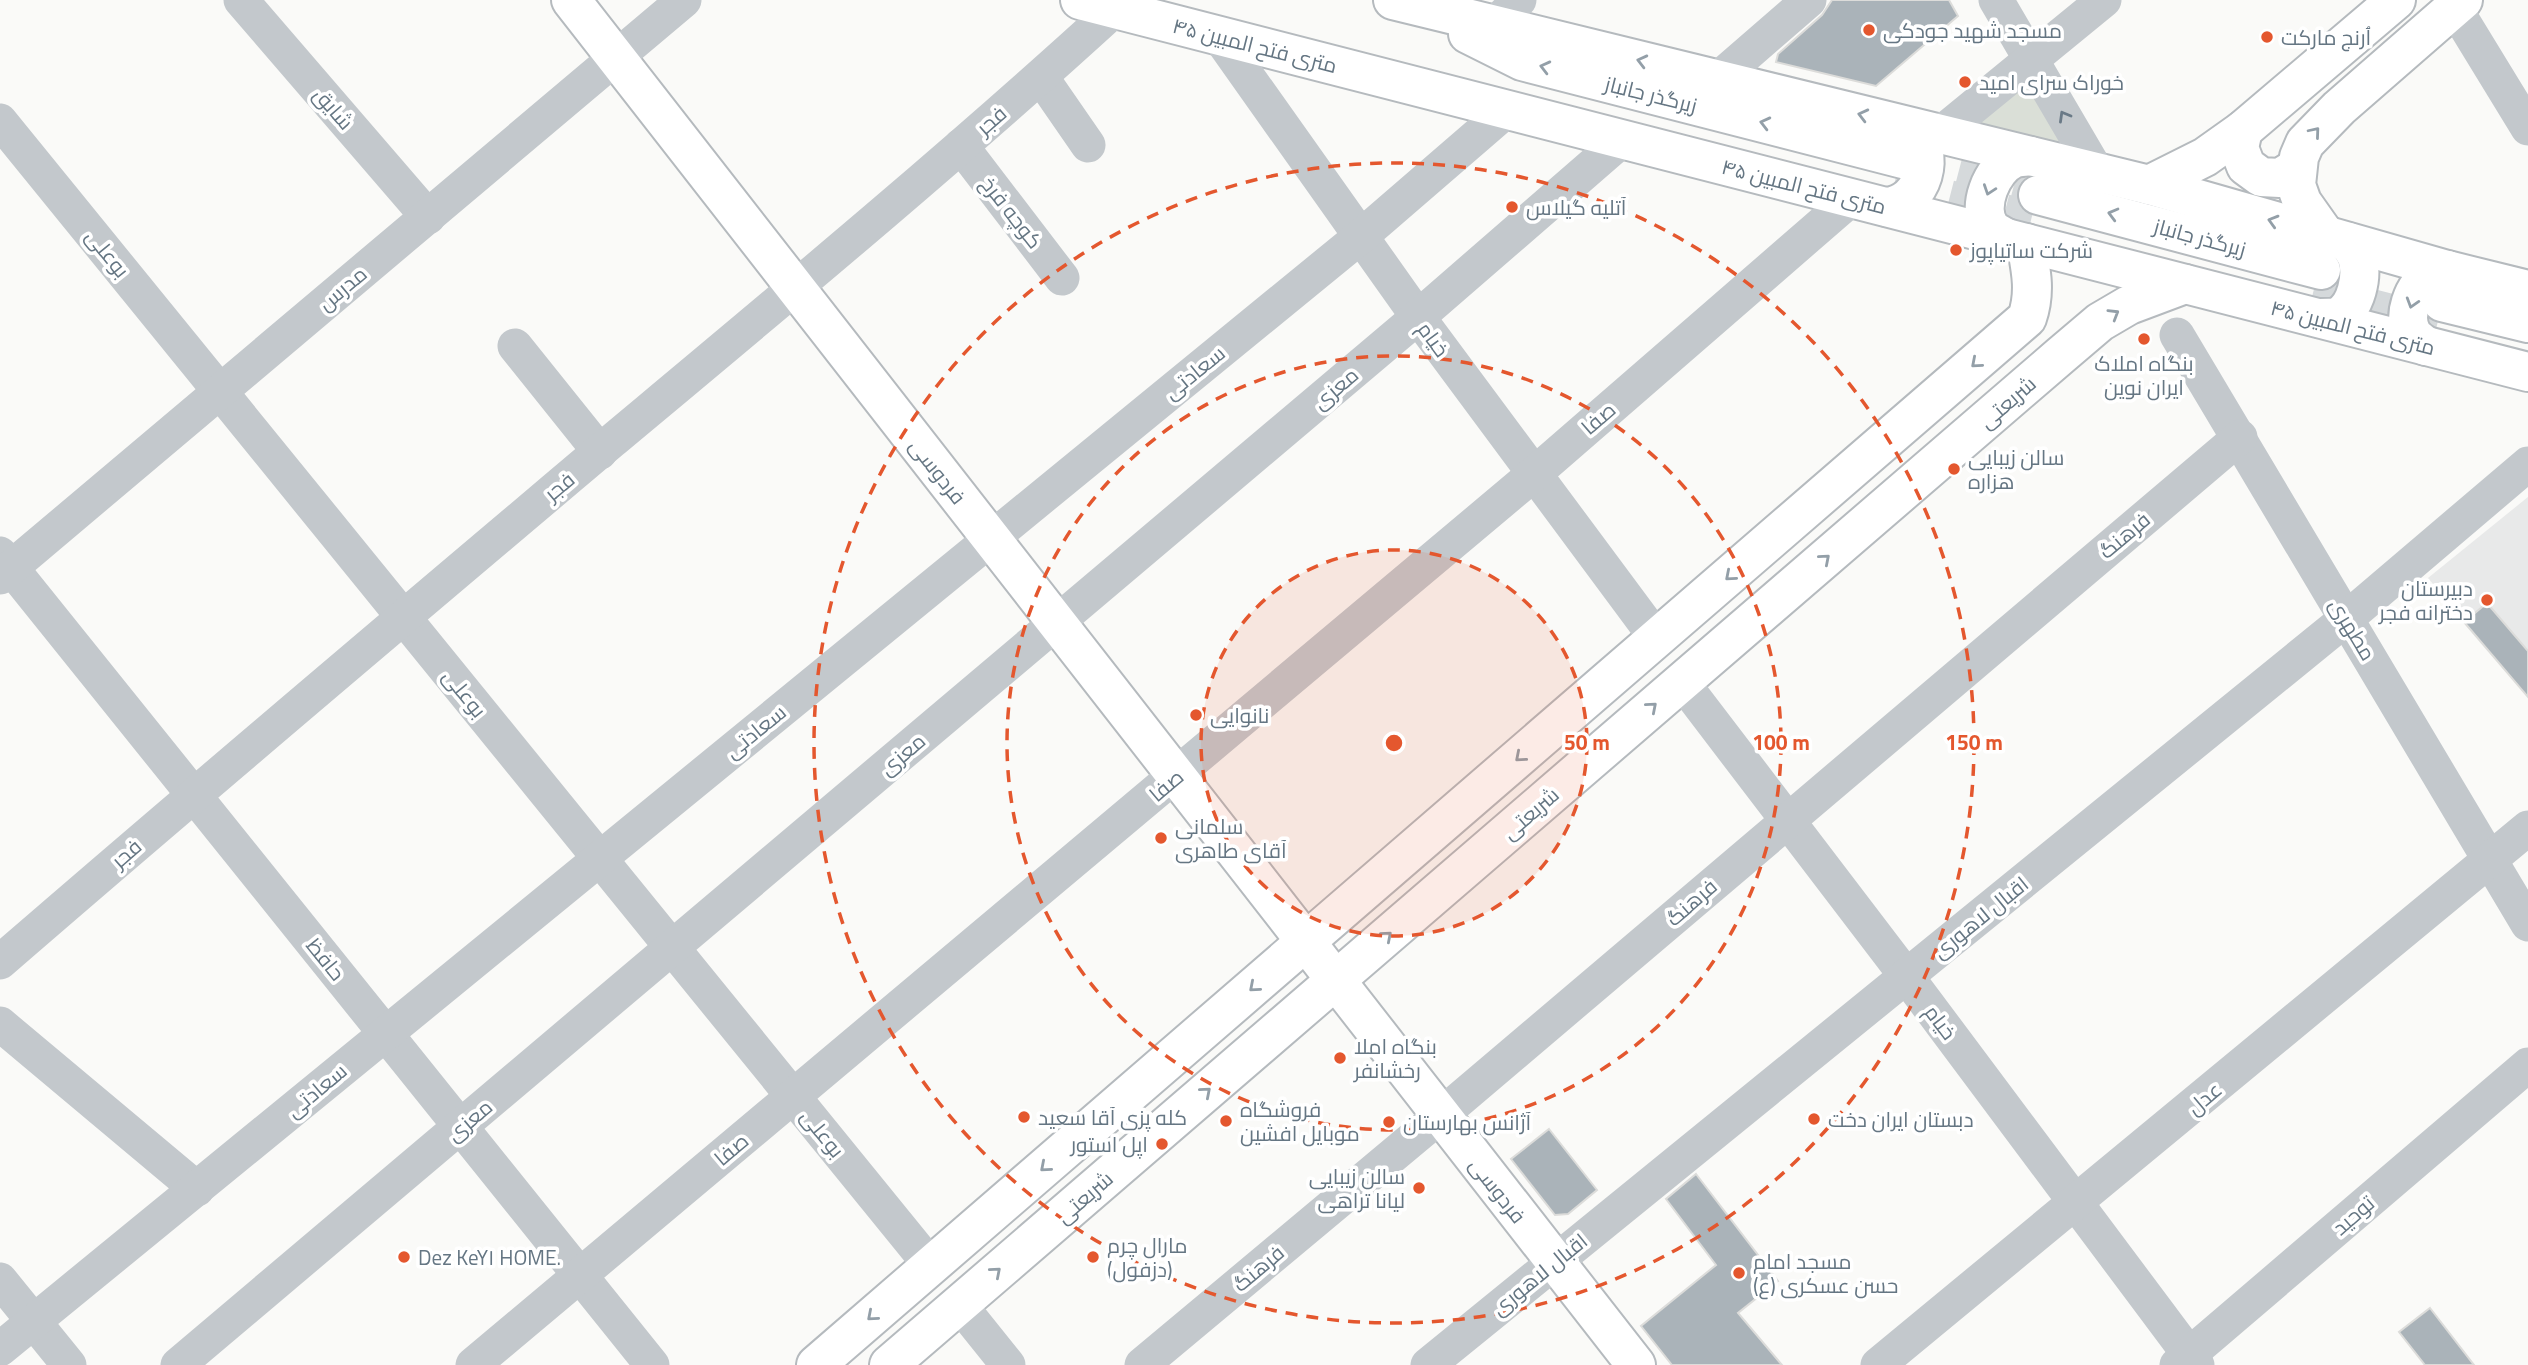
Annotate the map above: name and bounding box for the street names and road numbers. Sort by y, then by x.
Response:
street label: ۴۵ متری فتح المبین [1169,9,1341,81]
street label: زیرگذر جانباز [1600,67,1701,121]
street label: شایق [306,79,362,137]
street label: فجر [968,98,1013,143]
street label: ۴۵ متری فتح المبین [1718,150,1890,222]
street label: کوچه فرخ [973,169,1051,255]
street label: زیرگذر جانباز [2149,209,2250,265]
street label: بوعلی [78,221,138,285]
street label: مدرس [310,258,374,318]
street label: ۴۵ متری فتح المبین [2267,291,2439,363]
street label: خیام [1410,315,1458,363]
street label: سعادتی [1156,337,1232,407]
street label: معزی [1305,359,1365,417]
street label: شریعتی [1971,368,2043,436]
street label: صفا [1574,394,1622,442]
street label: فردوسی [902,431,974,511]
street label: فجر [536,464,581,509]
street label: فرهنگ [2091,504,2157,566]
street label: مطهری [2322,592,2384,666]
street label: بوعلی [435,661,495,725]
street label: سعادتی [717,696,793,766]
street label: معزی [872,725,932,783]
street label: صفا [1142,761,1190,809]
street label: شریعتی [1494,779,1566,847]
street label: فجر [103,831,148,876]
street label: اقبال لاهوری [1925,868,2035,966]
street label: فرهنگ [1658,871,1724,933]
street label: حافظ [299,931,353,987]
street label: خیام [1917,998,1965,1046]
street label: سعادتی [278,1055,354,1125]
street label: عدل [2179,1074,2229,1122]
street label: معزی [439,1091,499,1149]
street label: بوعلی [793,1101,853,1165]
street label: صفا [707,1125,755,1173]
street label: فردوسی [1462,1150,1534,1230]
street label: شریعتی [1048,1163,1120,1231]
street label: توحید [2325,1187,2381,1242]
street label: اقبال لاهوری [1484,1225,1594,1323]
street label: فرهنگ [1225,1237,1291,1299]

